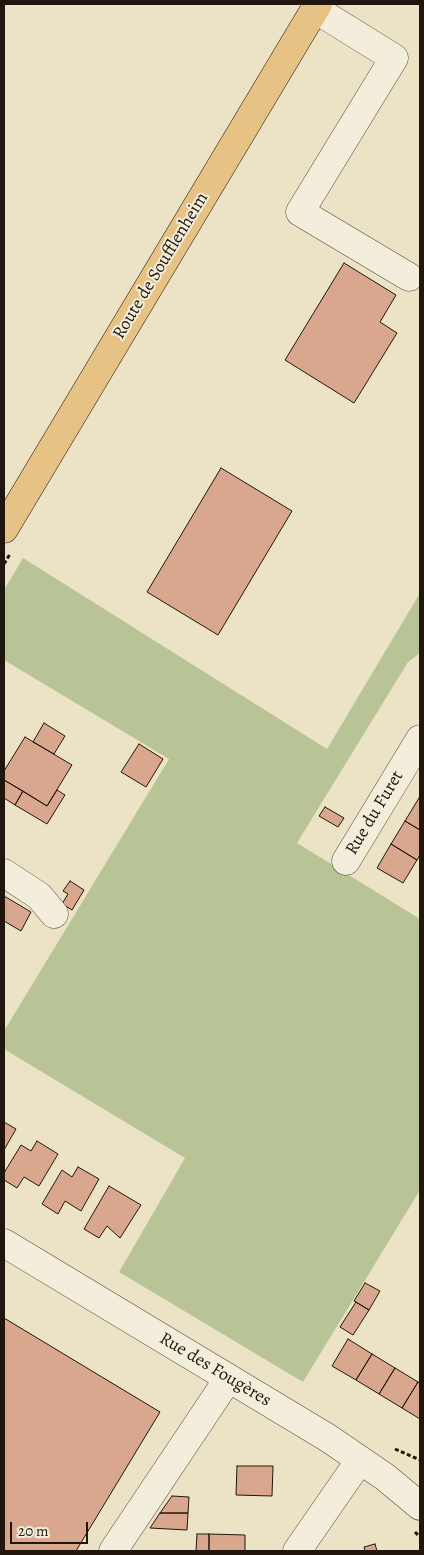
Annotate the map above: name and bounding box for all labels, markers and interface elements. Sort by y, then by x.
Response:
street label: Route de Soufflenheim [109,189,213,343]
street label: Rue du Furet [341,767,409,859]
street label: Rue des Fougères [155,1328,275,1412]
scale bar [12,1512,90,1544]
text: 20 m [18,1521,49,1541]

